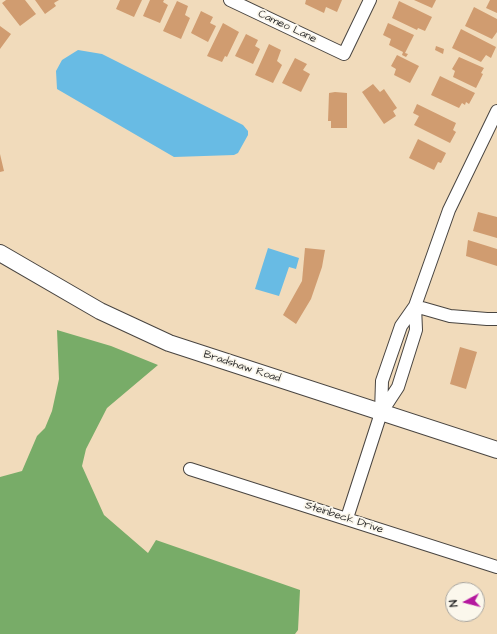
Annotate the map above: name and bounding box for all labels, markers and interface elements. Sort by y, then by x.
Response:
street label: Cameo Lane [256,8,318,46]
street label: Bradshaw Road [202,348,282,386]
street label: Steinbeck Drive [303,499,385,537]
north arrow [445,582,485,622]
text: N [446,599,461,608]

